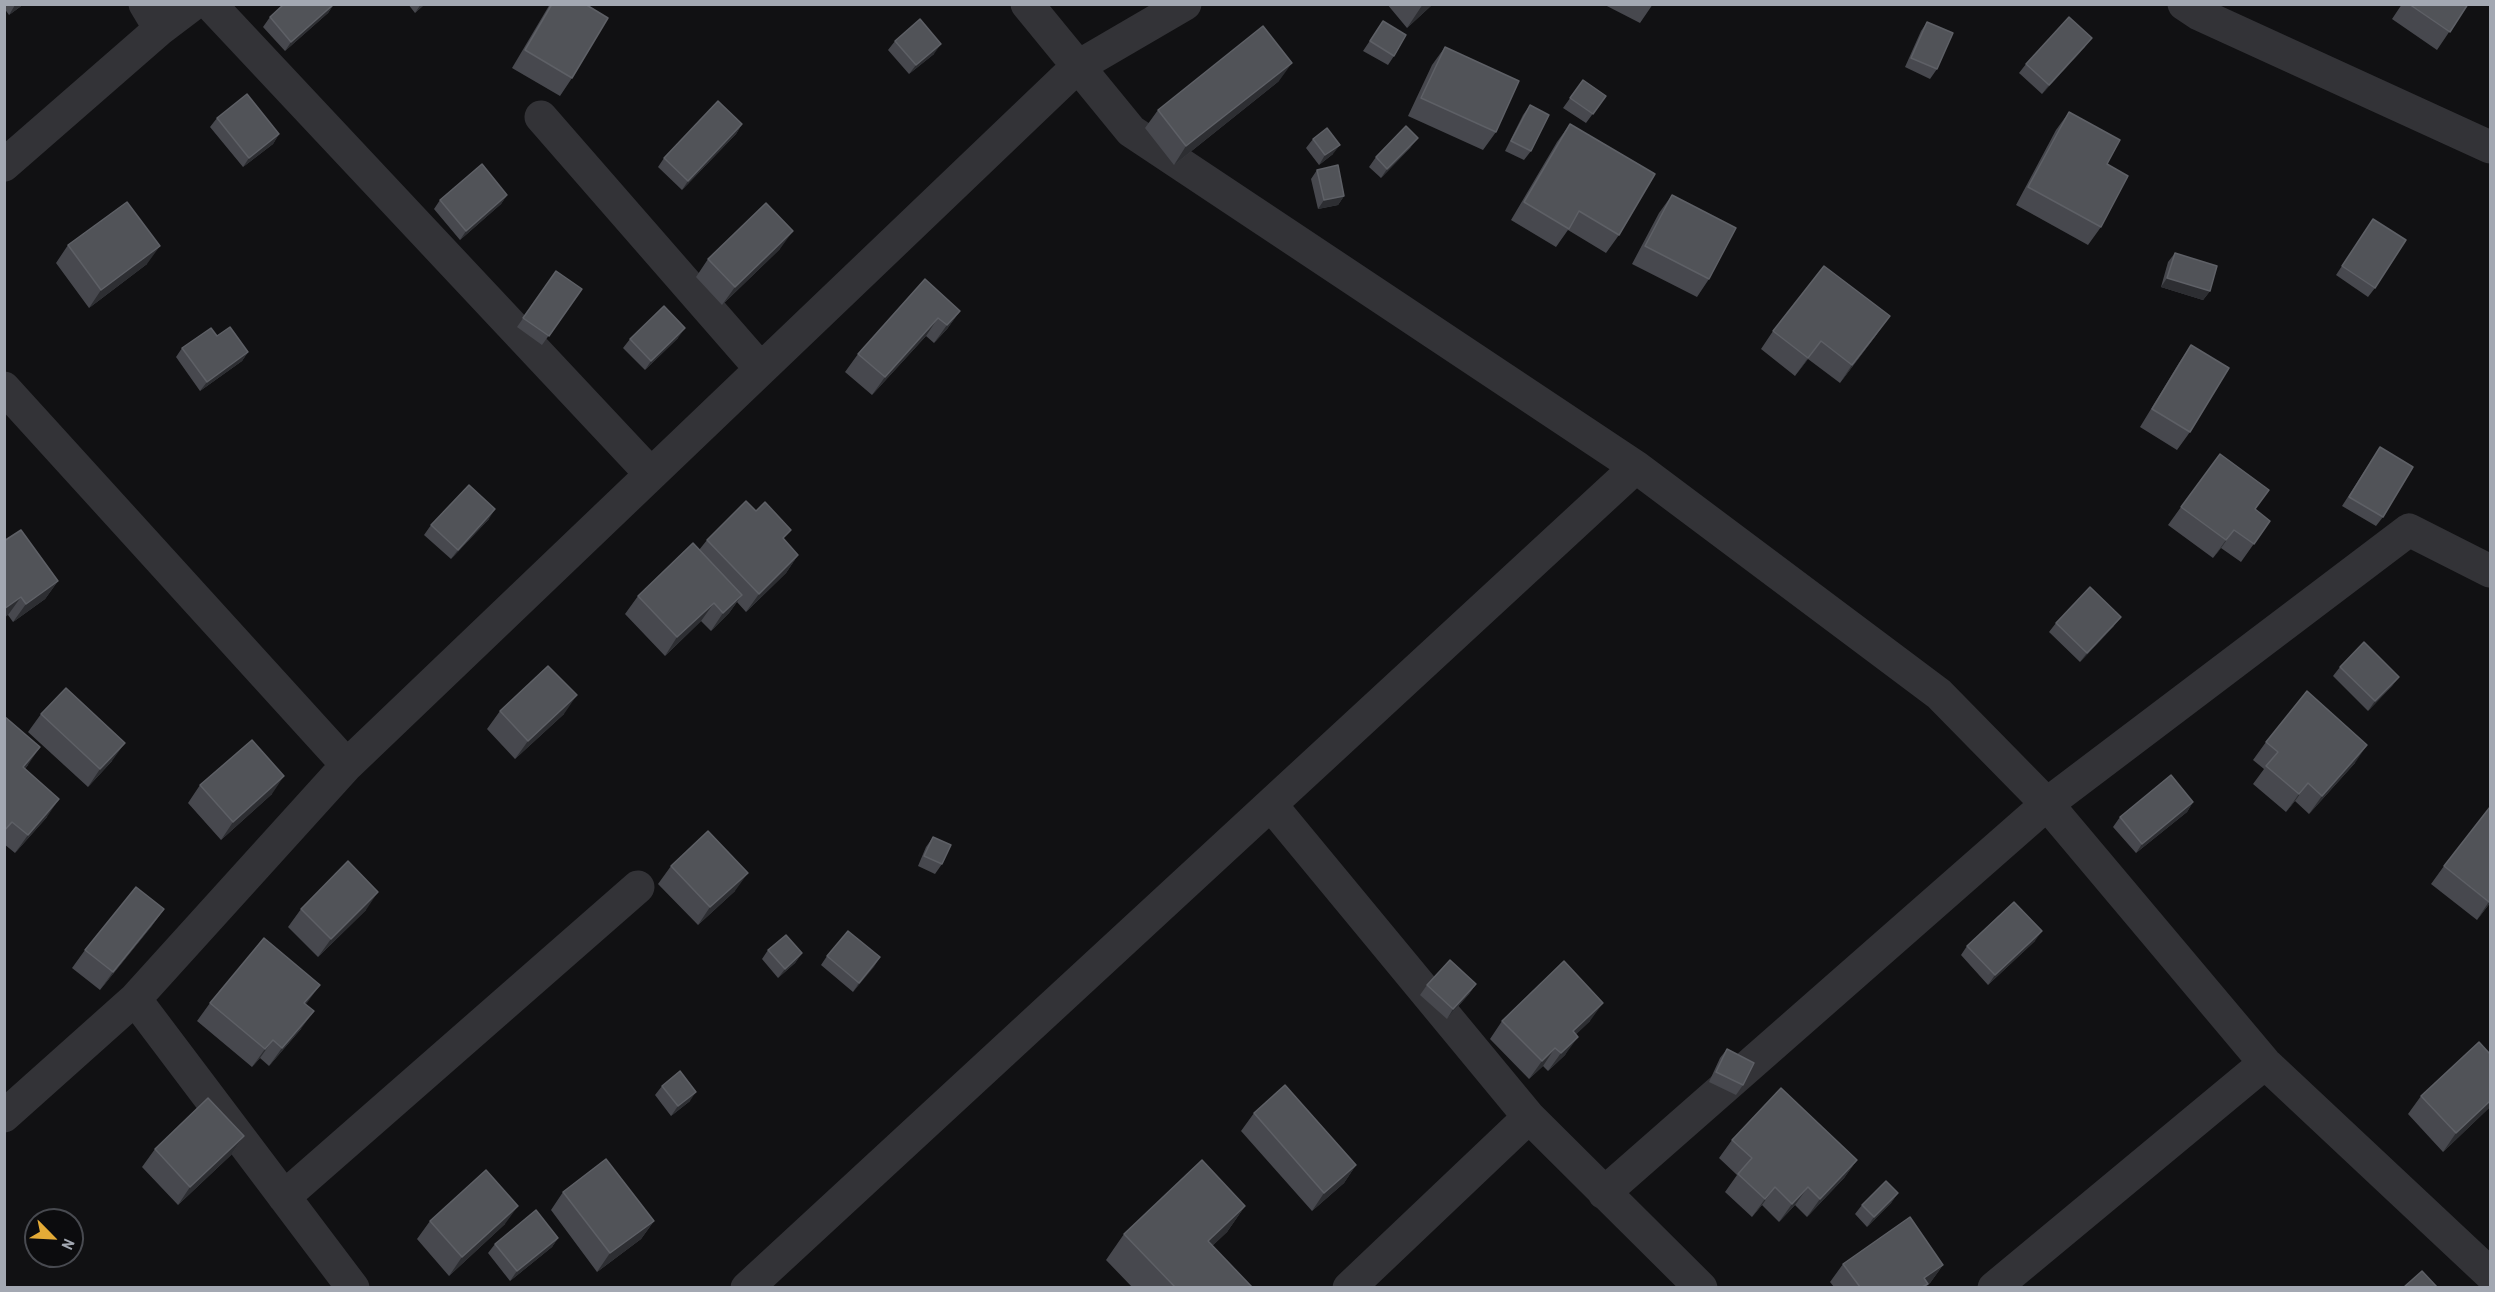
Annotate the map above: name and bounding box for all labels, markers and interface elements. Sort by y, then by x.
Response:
north arrow [24,1208,84,1268]
text: N [57,1236,81,1253]

